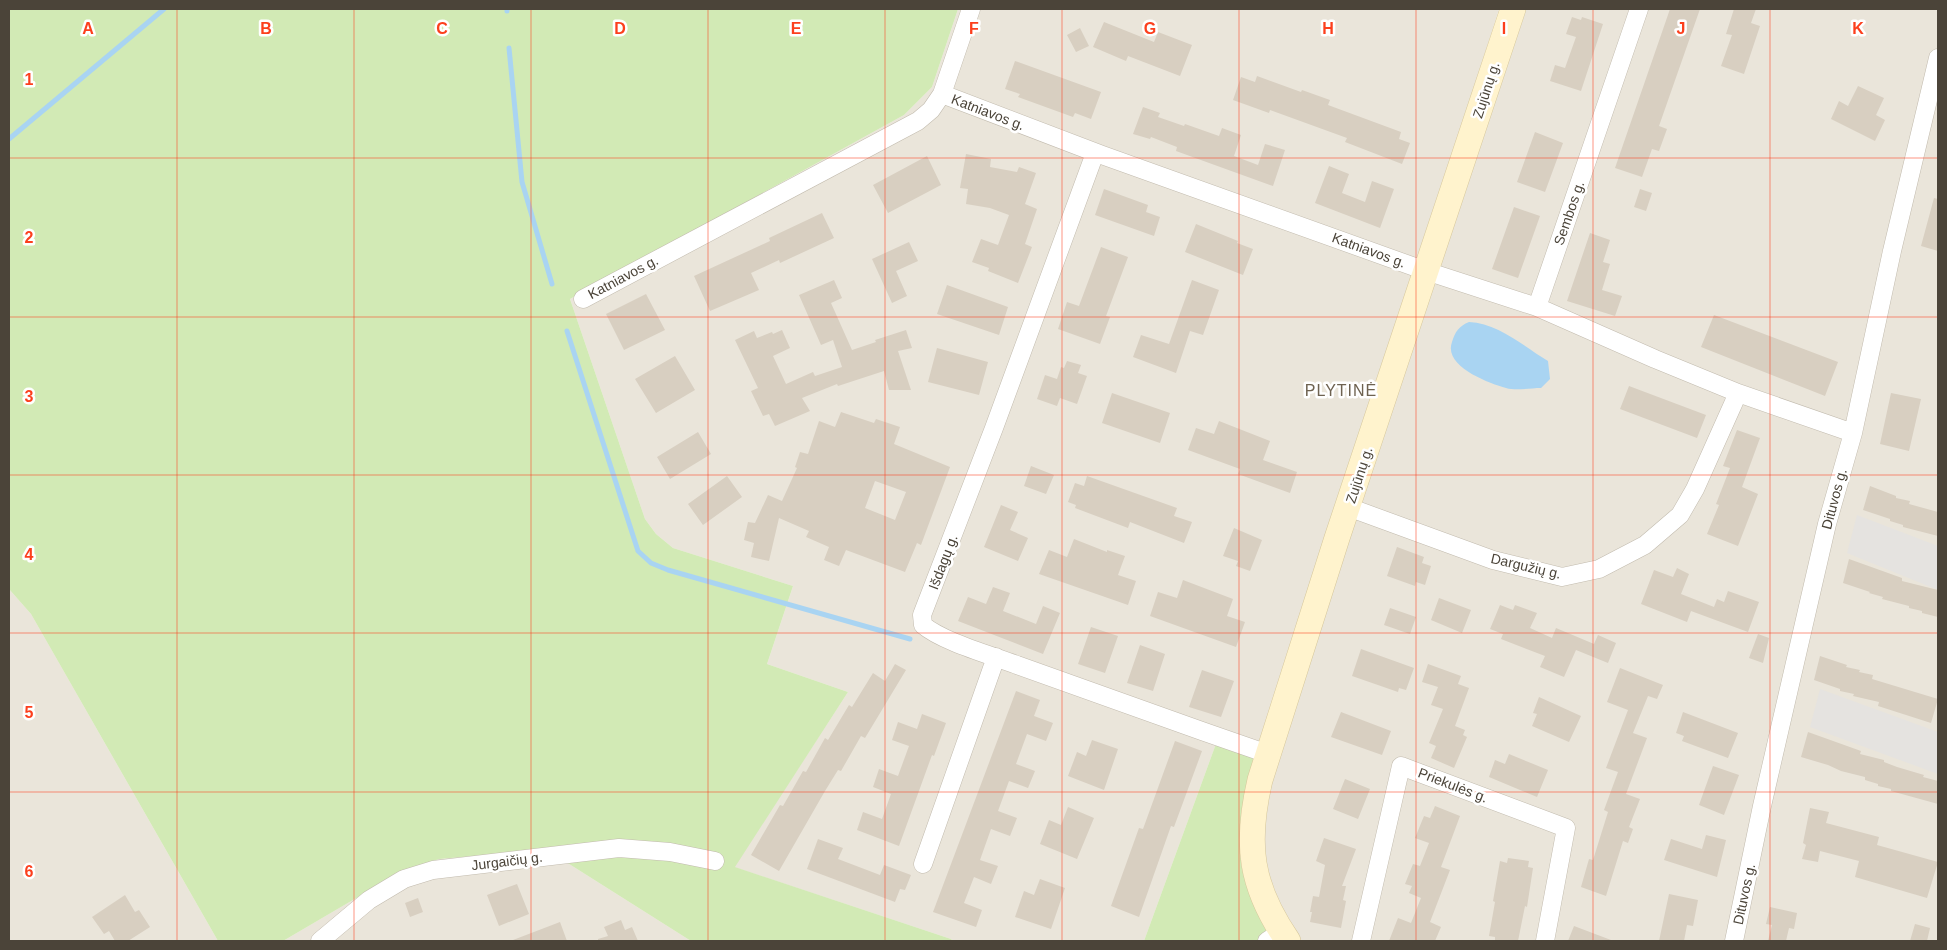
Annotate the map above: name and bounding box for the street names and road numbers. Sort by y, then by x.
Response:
street label: Zujūnų g. [1469,60,1503,120]
street label: Katniavos g. [949,91,1027,133]
street label: Sembos g. [1551,179,1587,247]
street label: Katniavos g. [1330,229,1408,271]
street label: Katniavos g. [585,252,661,302]
street label: Zujūnų g. [1342,445,1376,505]
street label: Dituvos g. [1818,467,1850,531]
street label: Išdagų g. [925,532,961,592]
street label: Dargužių g. [1489,550,1563,582]
street label: Priekulės g. [1416,764,1490,806]
street label: Jurgaičių g. [470,849,544,873]
street label: Dituvos g. [1730,862,1758,926]

